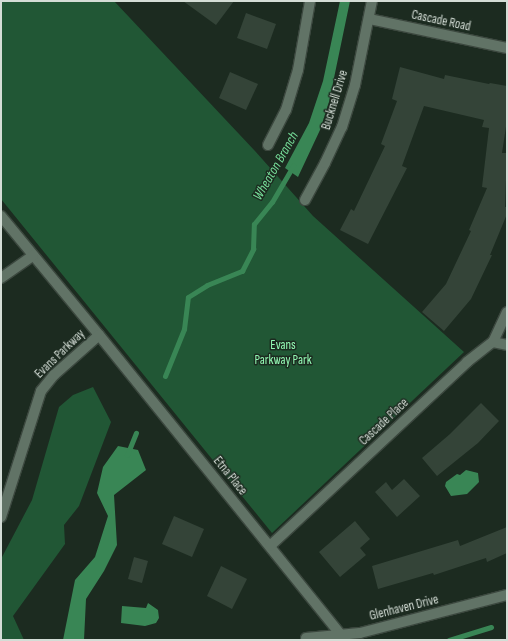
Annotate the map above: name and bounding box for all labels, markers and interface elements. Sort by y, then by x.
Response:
street label: Cascade Road [410,7,472,35]
street label: Bucknell Drive [319,68,351,132]
water label: Wheaton Branch [250,129,302,203]
street label: Evans Parkway [32,326,88,382]
park label: Evans Parkway Park [254,338,312,369]
street label: Cascade Place [356,395,412,449]
street label: Etna Place [210,453,250,499]
street label: Glenhaven Drive [368,592,440,624]

